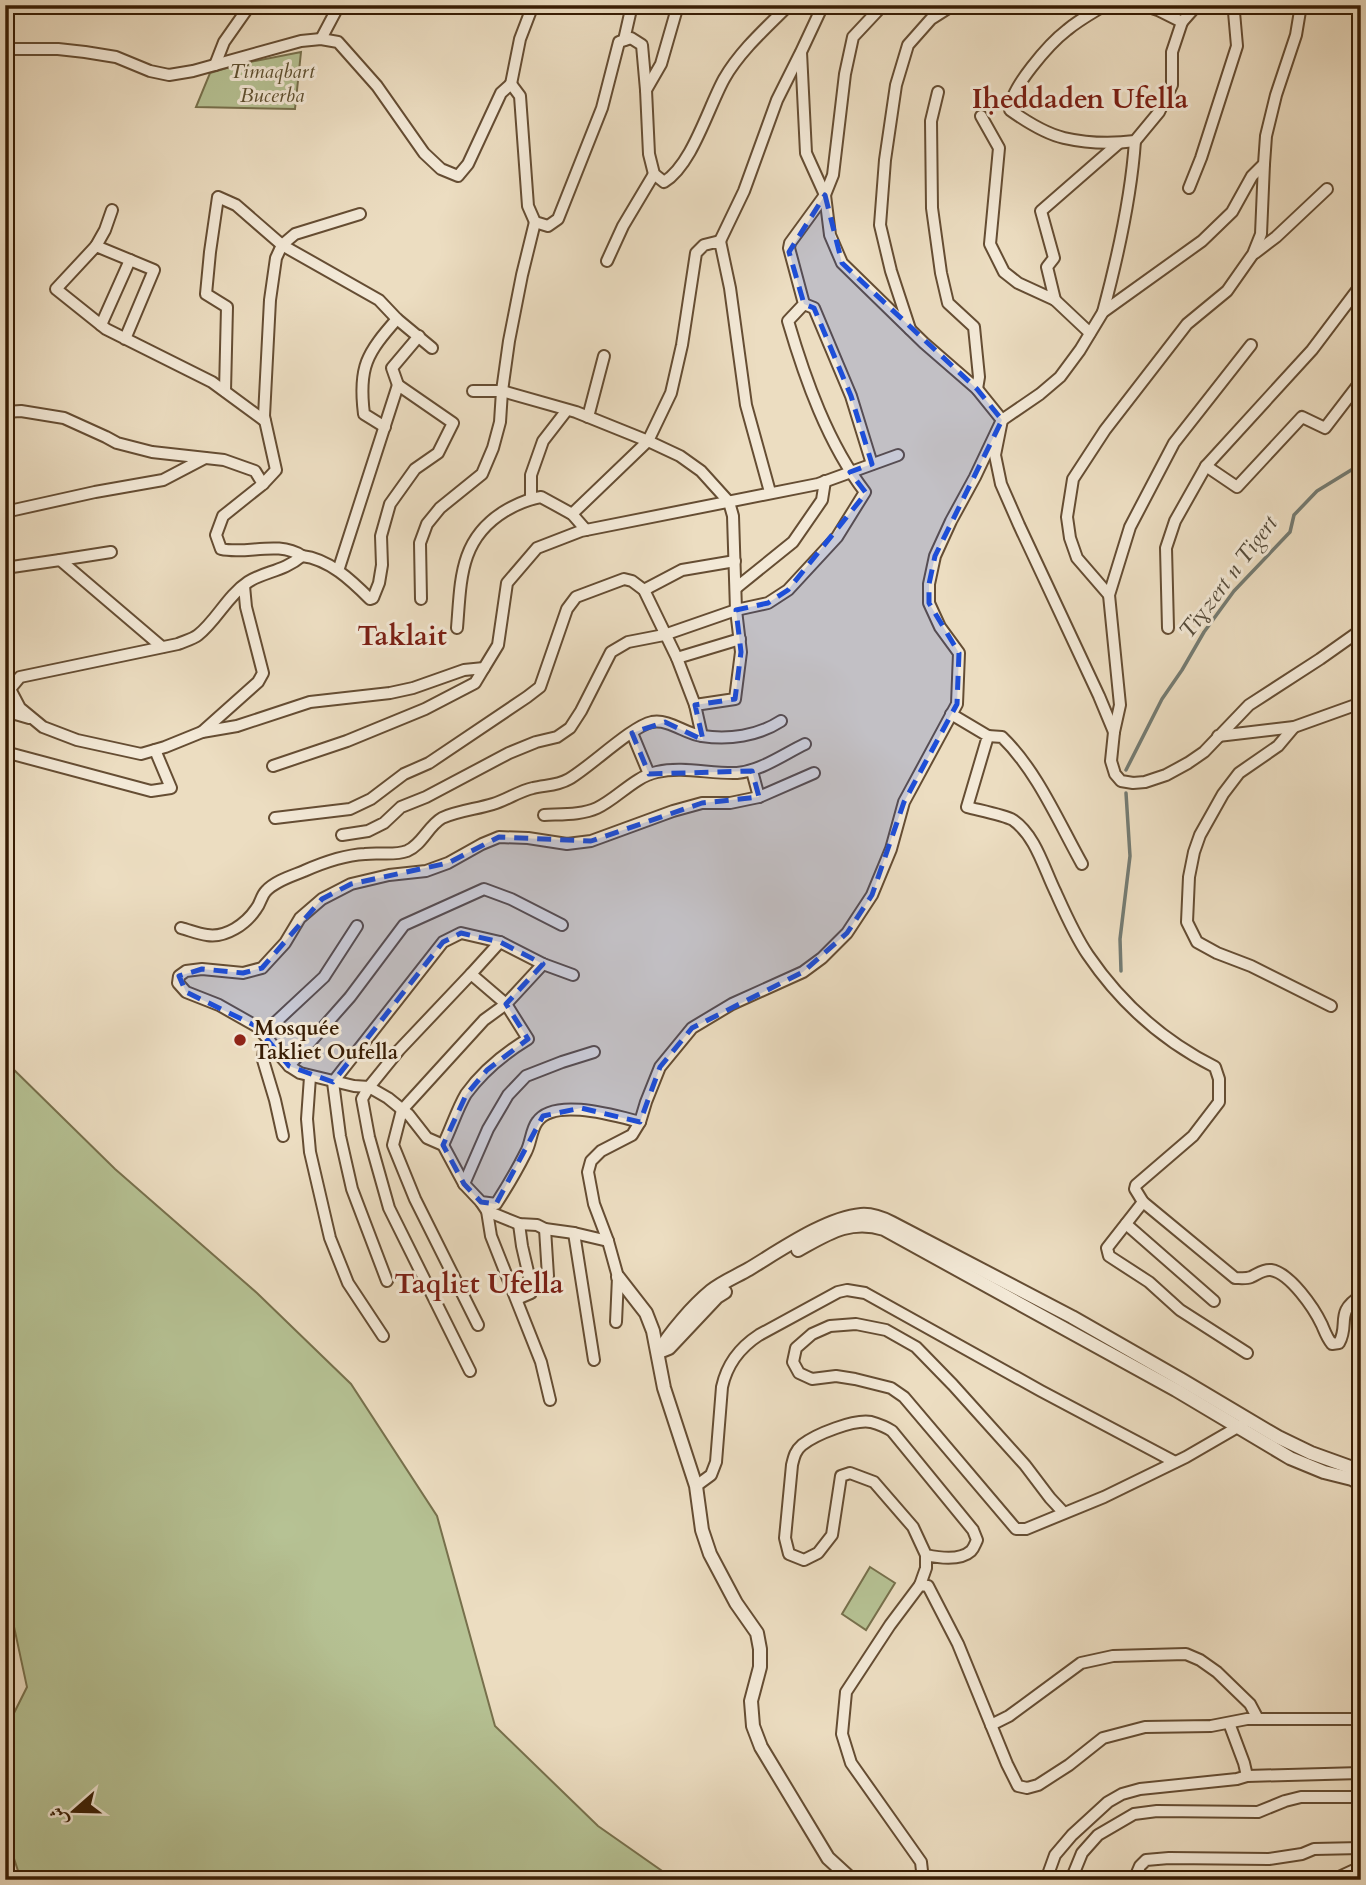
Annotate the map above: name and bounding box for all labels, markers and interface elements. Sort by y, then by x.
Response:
park label: Timaqbart Bucerba [229,57,316,110]
district label: Iḥeddaden Ufella [972,80,1188,118]
water label: Tiɣzert n Tigert [1172,508,1285,645]
district label: Taklait [357,617,447,655]
place label: Mosquée Takliet Oufella [254,1014,399,1067]
marker: Mosquée Takliet Oufella [232,1032,248,1048]
district label: Taqliɛt Ufella [394,1265,564,1303]
north arrow [38,1776,108,1846]
text: ش [44,1803,74,1830]

